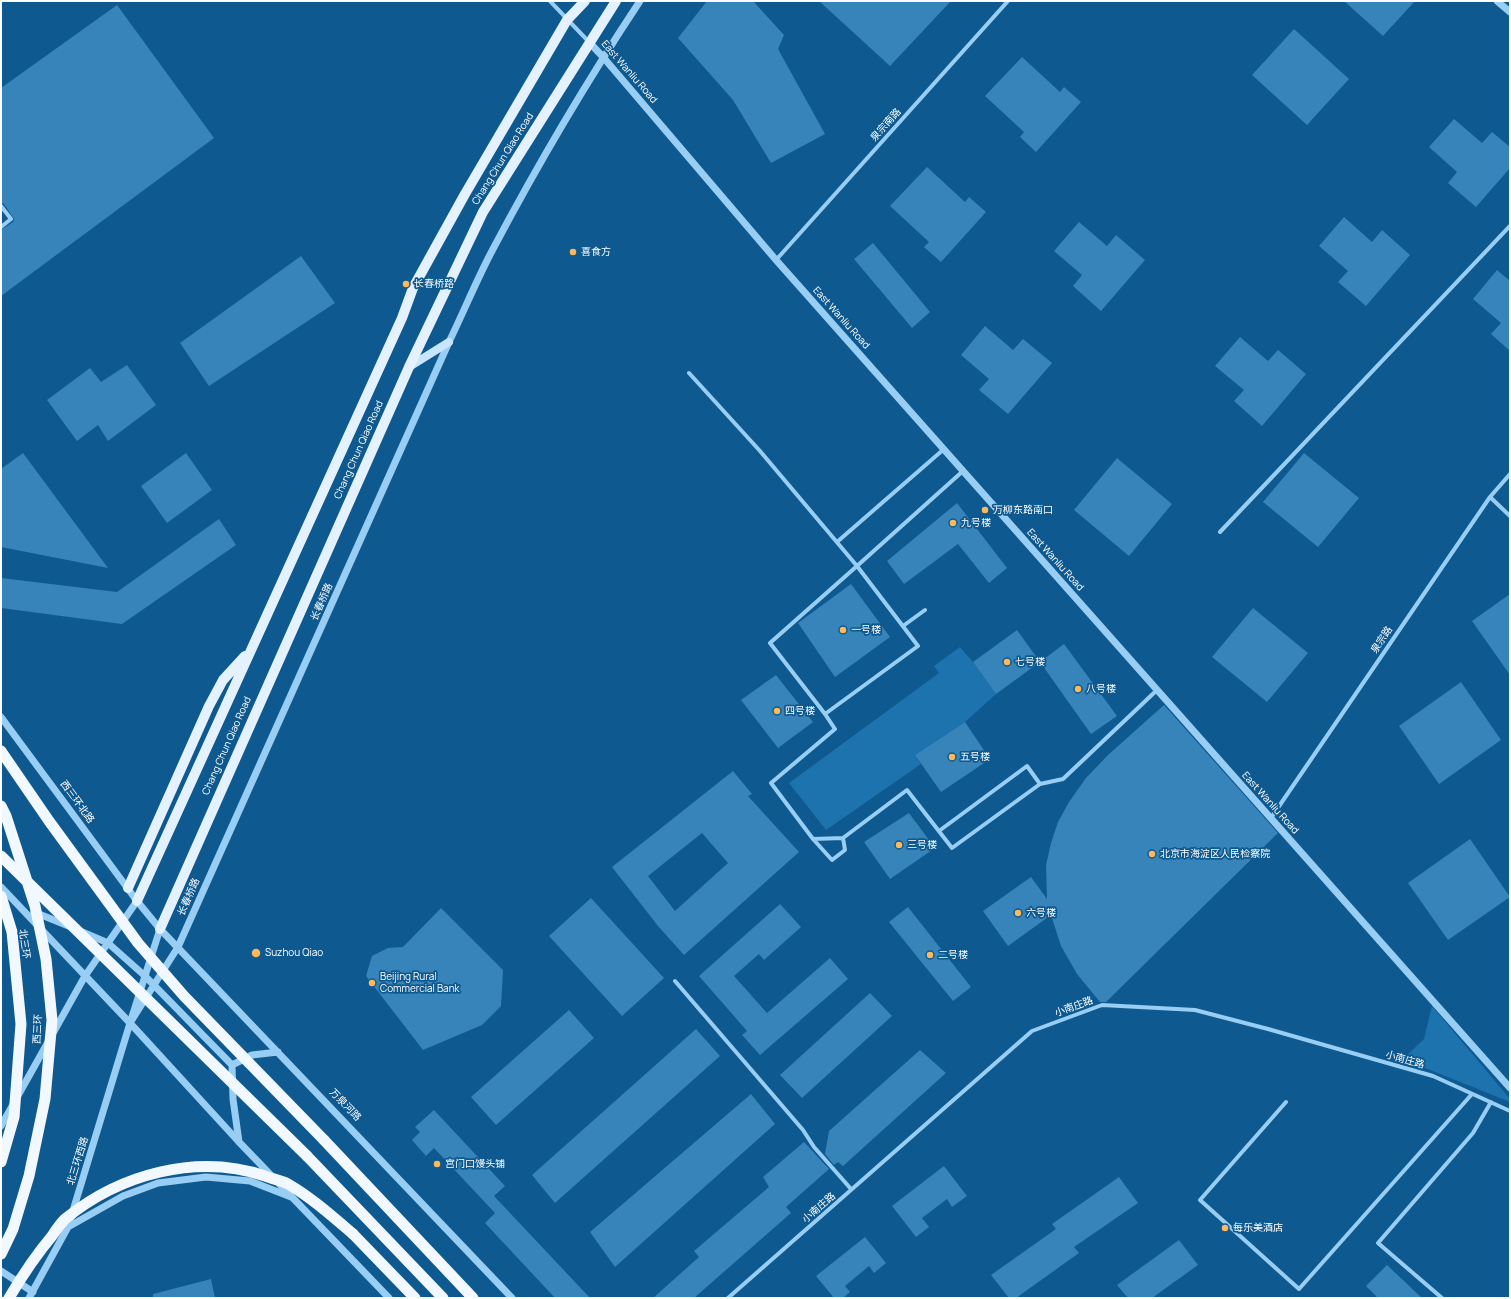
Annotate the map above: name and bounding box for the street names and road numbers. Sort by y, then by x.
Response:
street label: East Wanliu Road [598,38,660,106]
street label: 泉宗南路 [868,106,904,144]
street label: Chang Chun Qiao Road [470,111,536,207]
street label: East Wanliu Road [810,285,872,351]
street label: Chang Chun Qiao Road [332,399,386,501]
street label: East Wanliu Road [1024,527,1086,593]
street label: 长春桥路 [308,581,336,623]
street label: 泉宗路 [1369,624,1395,656]
street label: Chang Chun Qiao Road [200,695,254,797]
street label: East Wanliu Road [1239,770,1301,836]
street label: 西三环北路 [57,778,97,826]
street label: 长春桥路 [175,876,203,918]
street label: 北三环 [16,928,32,960]
street label: 小南庄路 [1053,995,1095,1019]
street label: 西三环 [31,1014,45,1044]
street label: 小南庄路 [1384,1049,1426,1071]
street label: 万泉河路 [327,1086,363,1124]
street label: 北三环西路 [65,1135,91,1187]
street label: 小南庄路 [800,1190,838,1226]

